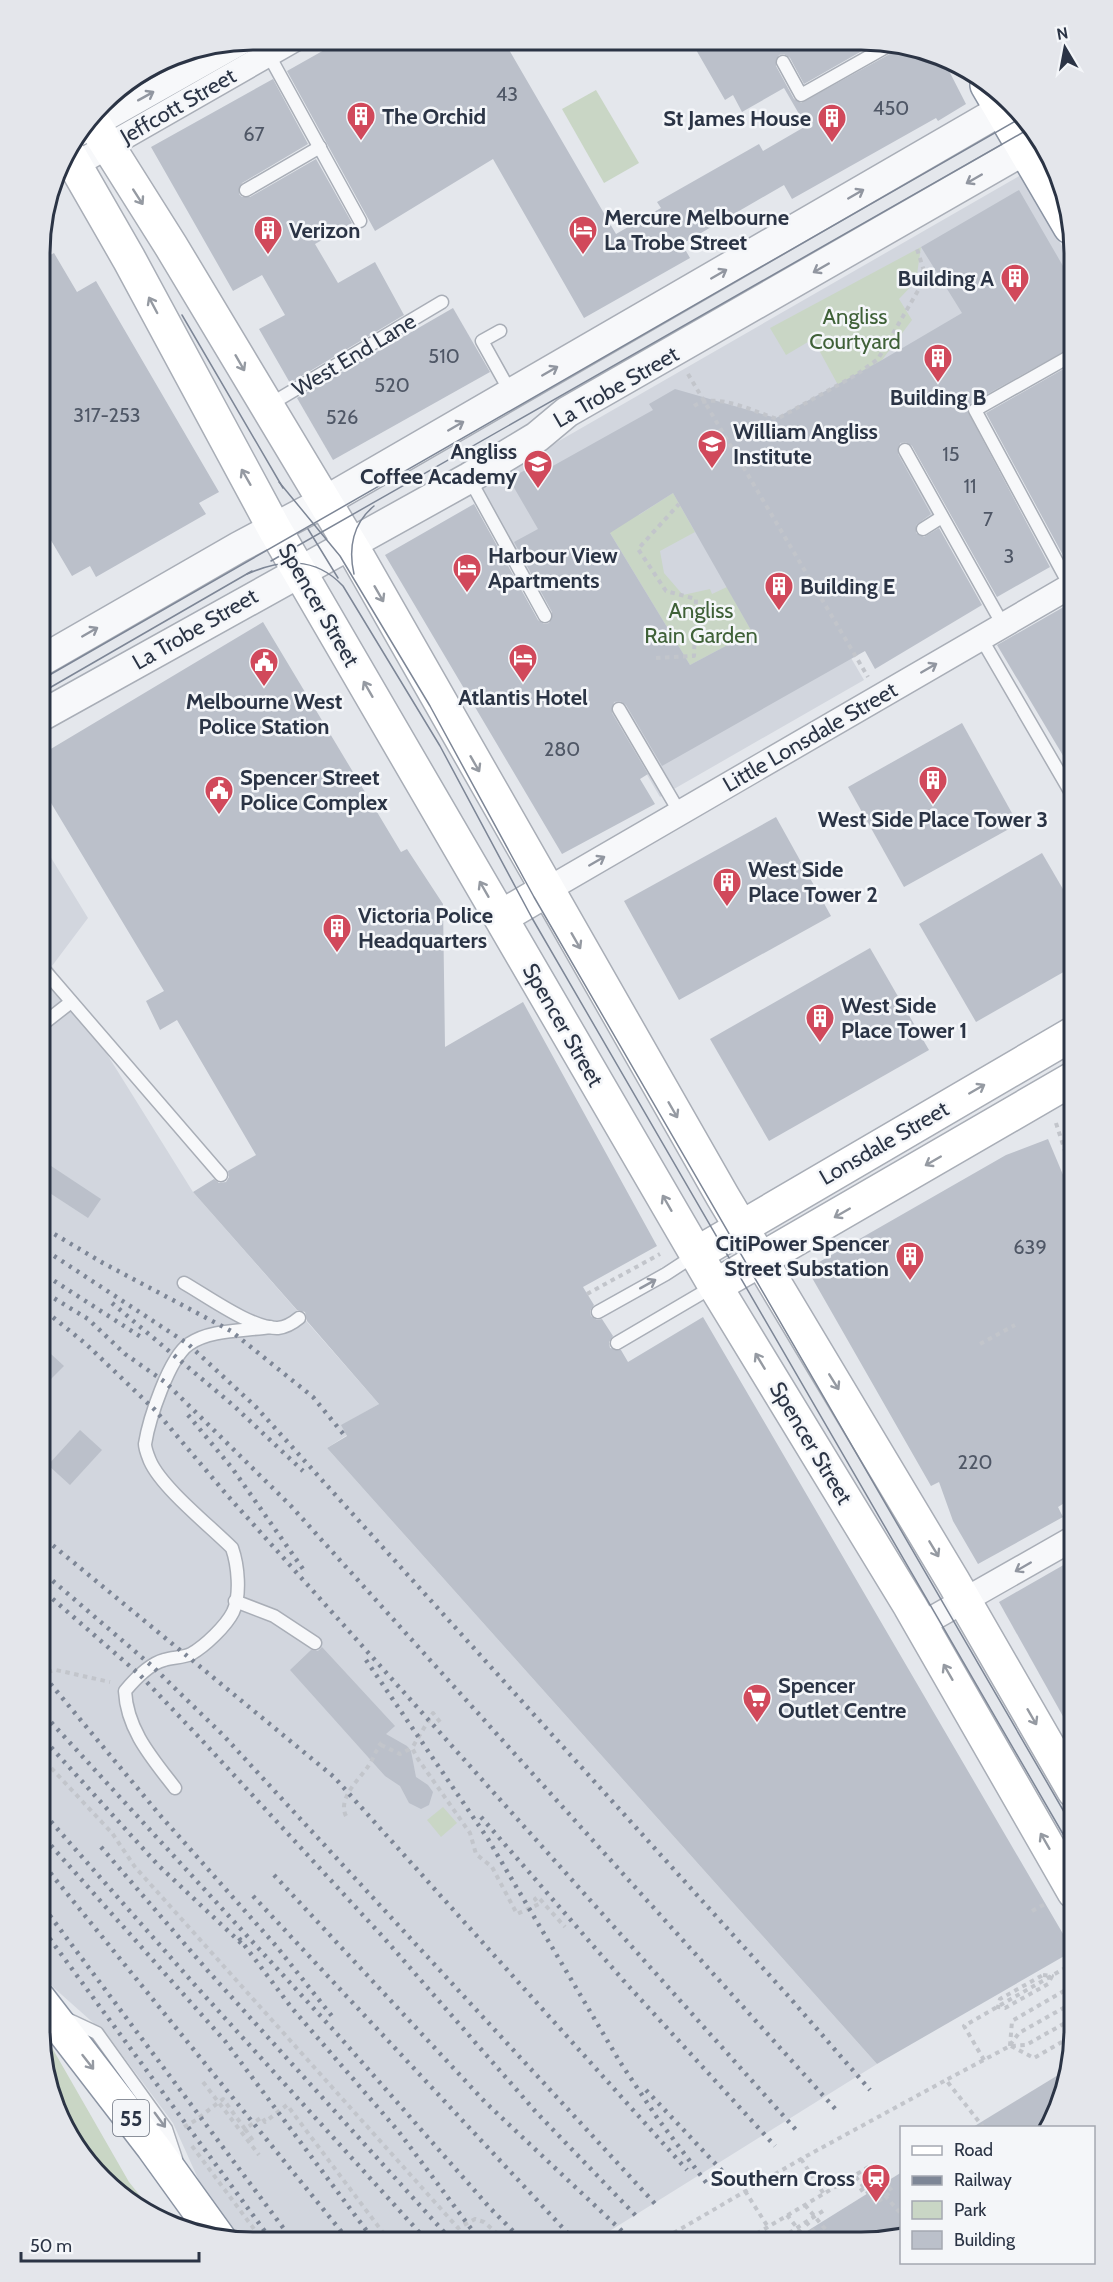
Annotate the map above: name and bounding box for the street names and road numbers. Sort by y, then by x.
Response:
street label: Jeffcott Street [115,62,241,150]
street label: West End Lane [287,308,421,402]
street label: La Trobe Street [549,340,684,434]
street label: Spencer Street [273,538,366,672]
street label: La Trobe Street [128,582,263,676]
street label: Little Lonsdale Street [718,676,902,798]
street label: Spencer Street [517,958,610,1092]
street label: Lonsdale Street [814,1095,954,1191]
street label: Spencer Street [764,1377,858,1510]
road number: 55 [113,2100,149,2136]

